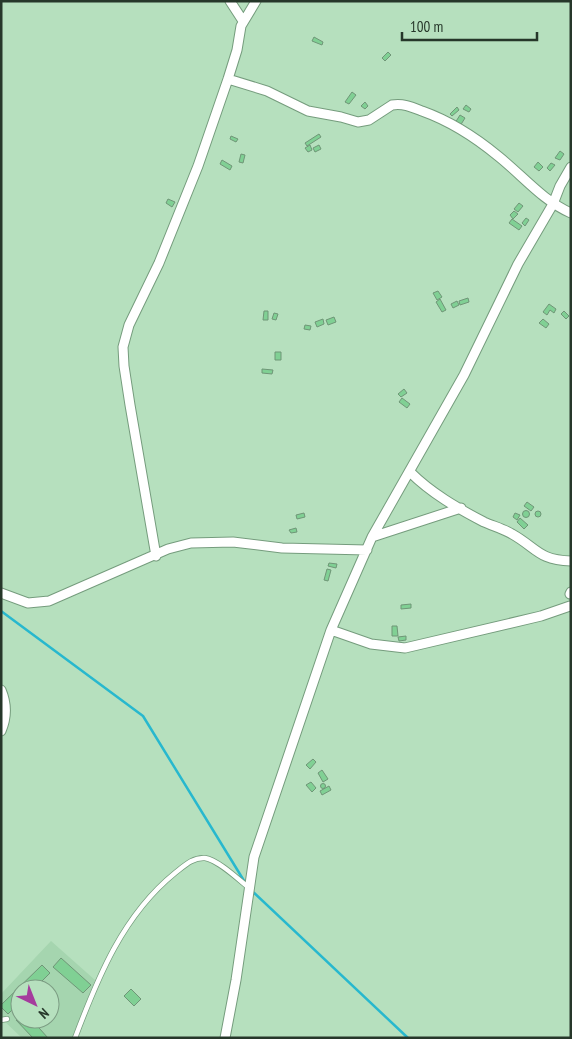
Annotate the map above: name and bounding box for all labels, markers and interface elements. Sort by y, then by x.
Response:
scale bar [402,10,537,42]
text: 100 m [410,17,443,36]
north arrow [10,979,60,1029]
text: N [35,1004,53,1023]

